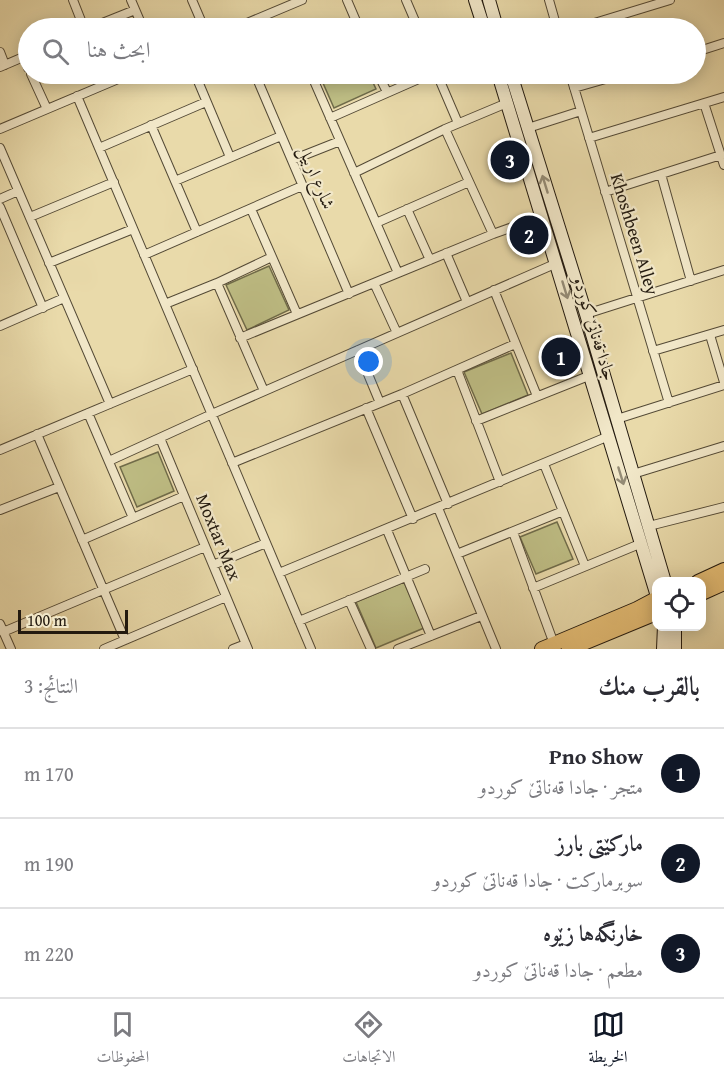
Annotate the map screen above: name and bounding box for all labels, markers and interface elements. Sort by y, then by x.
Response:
search box [18,18,706,84]
text: ابحث هنا [87,33,151,65]
icon: search [39,35,72,68]
pin: 3 [490,138,530,182]
street label: شارع اربيل [290,141,342,214]
street label: Khoshbeen Alley [604,170,666,298]
one-way arrow [539,175,550,194]
pin: 2 [510,212,548,258]
street label: جادا قەناتێ کوردو [566,270,624,384]
one-way arrow [560,280,571,299]
pin: 1 [542,334,580,380]
your location [354,347,383,376]
one-way arrow [617,467,628,486]
street label: Moxtar Max [189,490,249,585]
map controls [652,577,706,631]
button: locate [652,577,706,631]
scale bar [18,607,128,634]
text: 100 m [27,608,67,632]
text: بالقرب منك [598,666,700,705]
text: النتائج: 3 [24,671,78,700]
text: Pno Show [549,740,643,772]
text: 170 m [24,759,74,788]
text: 1 [675,759,686,788]
text: متجر · جادا قەناتێ کوردو [479,772,643,801]
text: مارکێتی بارز [556,827,643,859]
text: 190 m [24,849,74,878]
text: 2 [675,849,686,878]
text: سوبرماركت · جادا قەناتێ کوردو [433,865,643,894]
text: خارنگەها زێوە [543,917,643,949]
text: 220 m [24,939,74,968]
text: 3 [675,939,686,968]
text: مطعم · جادا قەناتێ کوردو [474,955,643,984]
tab: المحفوظات [97,1008,149,1072]
tab: الاتجاهات [342,1008,396,1072]
tab: الخريطة [589,1008,628,1072]

